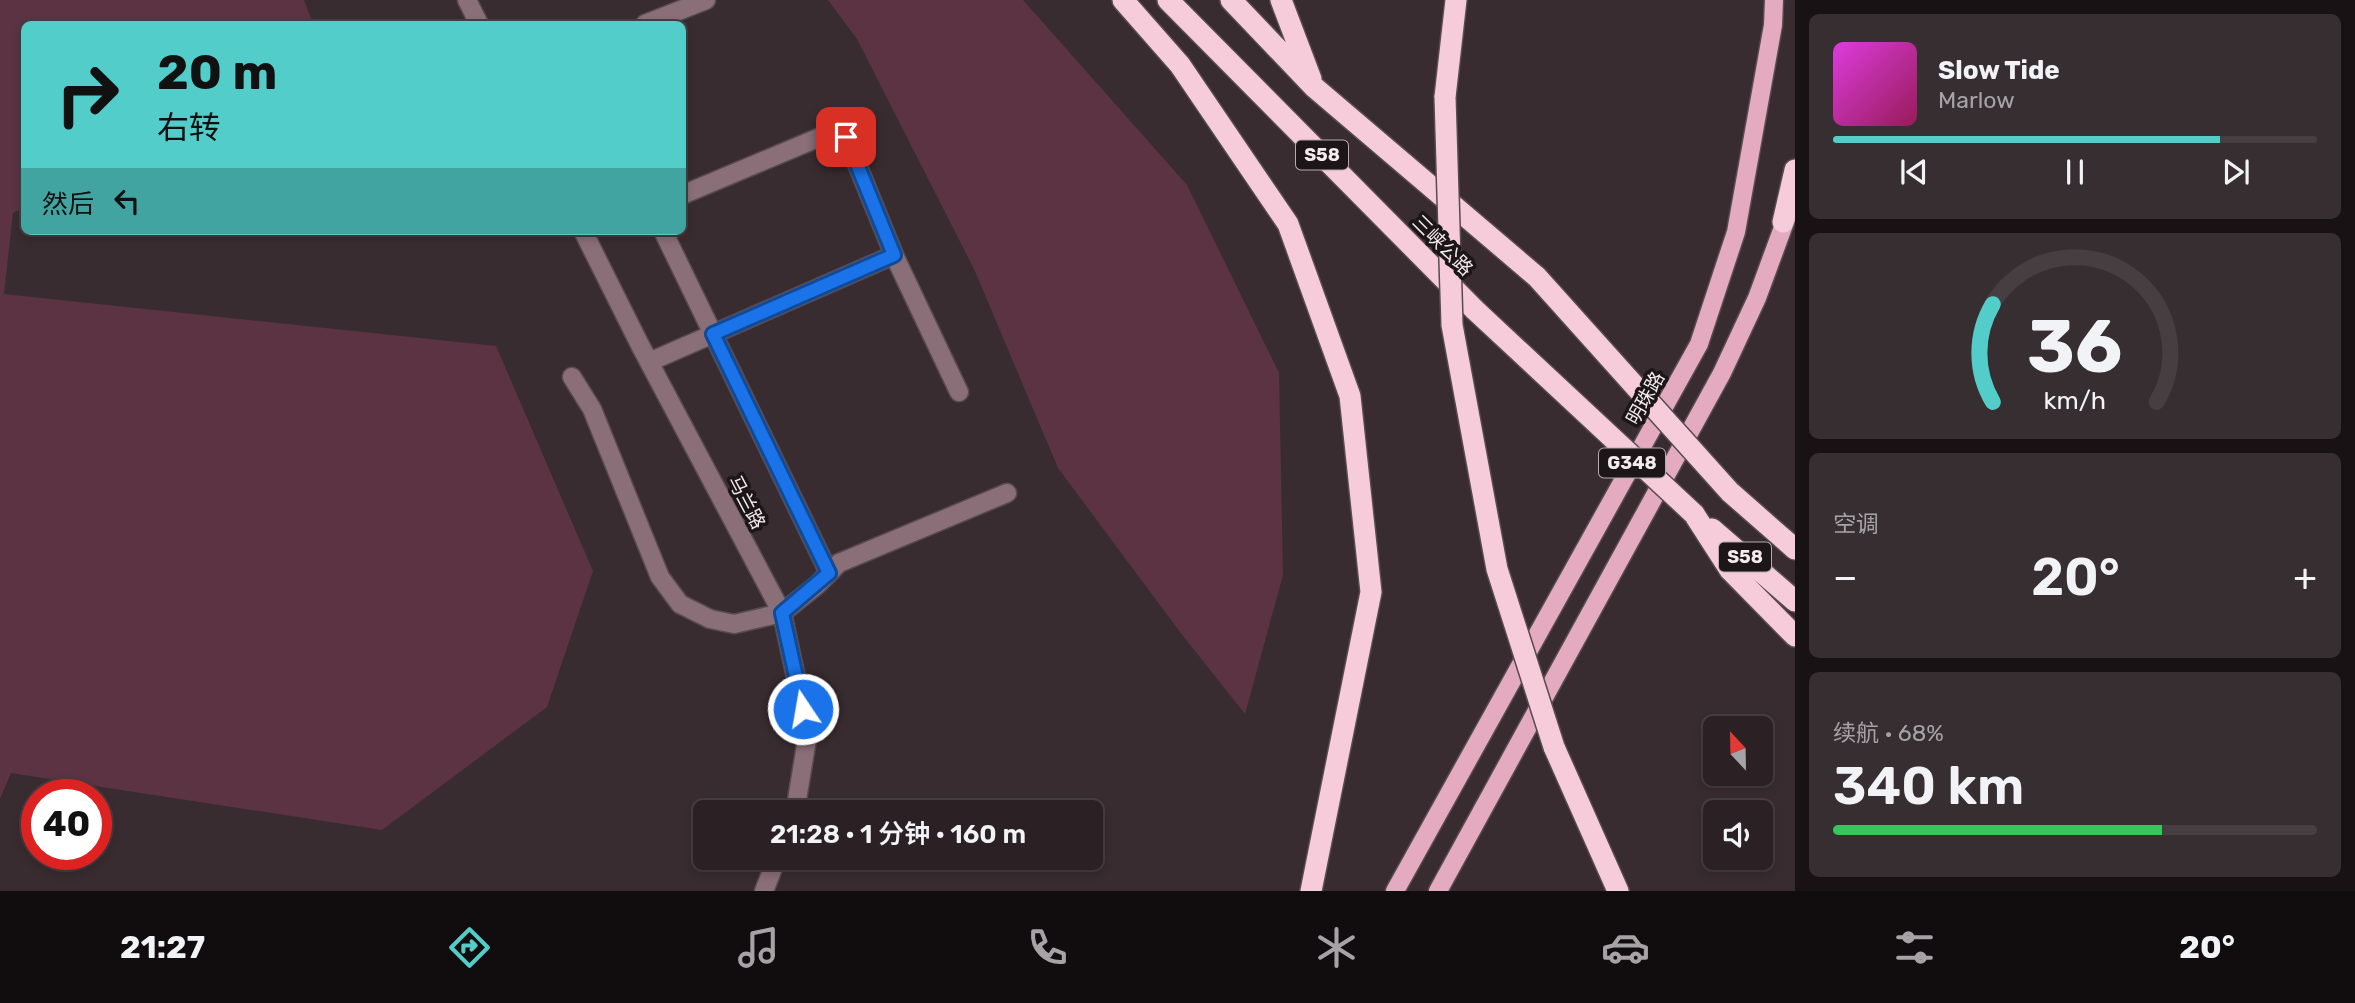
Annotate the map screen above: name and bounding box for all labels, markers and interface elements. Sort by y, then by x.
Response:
text: 20 m [157,43,278,101]
icon: right [42,49,133,140]
text: Slow Tide [1938,55,2060,86]
text: Marlow [1938,86,2015,114]
pin [816,107,876,167]
text: 右转 [157,109,221,147]
icon: arrive [827,118,865,156]
road number: S58 [1296,140,1348,170]
icon: previous [1895,153,1933,191]
icon: pause [2056,153,2094,191]
icon: next [2217,153,2255,191]
icon: left [108,182,146,220]
text: 然后 [42,189,94,220]
street label: 三峡公路 [1408,210,1478,280]
text: 36 [2027,304,2123,390]
street label: 明珠路 [1622,368,1669,429]
text: km/h [2044,386,2106,415]
road number: G348 [1599,448,1665,477]
street label: 马兰路 [723,472,770,533]
text: 空调 [1833,510,1879,538]
road number: S58 [1719,542,1771,572]
text: 20° [2031,546,2120,608]
text: − [1833,554,1858,600]
text: + [2293,554,2317,600]
position arrow [766,672,840,746]
north arrow [1703,716,1773,786]
map controls [1703,716,1773,870]
text: 续航 · 68% [1833,719,1944,747]
text: 340 km [1833,755,2024,817]
speed limit sign: 40 [21,779,112,870]
button: sound [1703,800,1773,870]
text: 21:28 · 1 分钟 · 160 m [770,819,1026,850]
icon: directions [445,923,494,972]
icon: music [734,923,783,972]
icon: phone [1023,923,1072,972]
icon: climate [1312,923,1361,972]
icon: car [1601,923,1650,972]
icon: filters [1890,923,1939,972]
text: 21:27 [120,928,205,966]
text: 20° [2179,928,2235,966]

